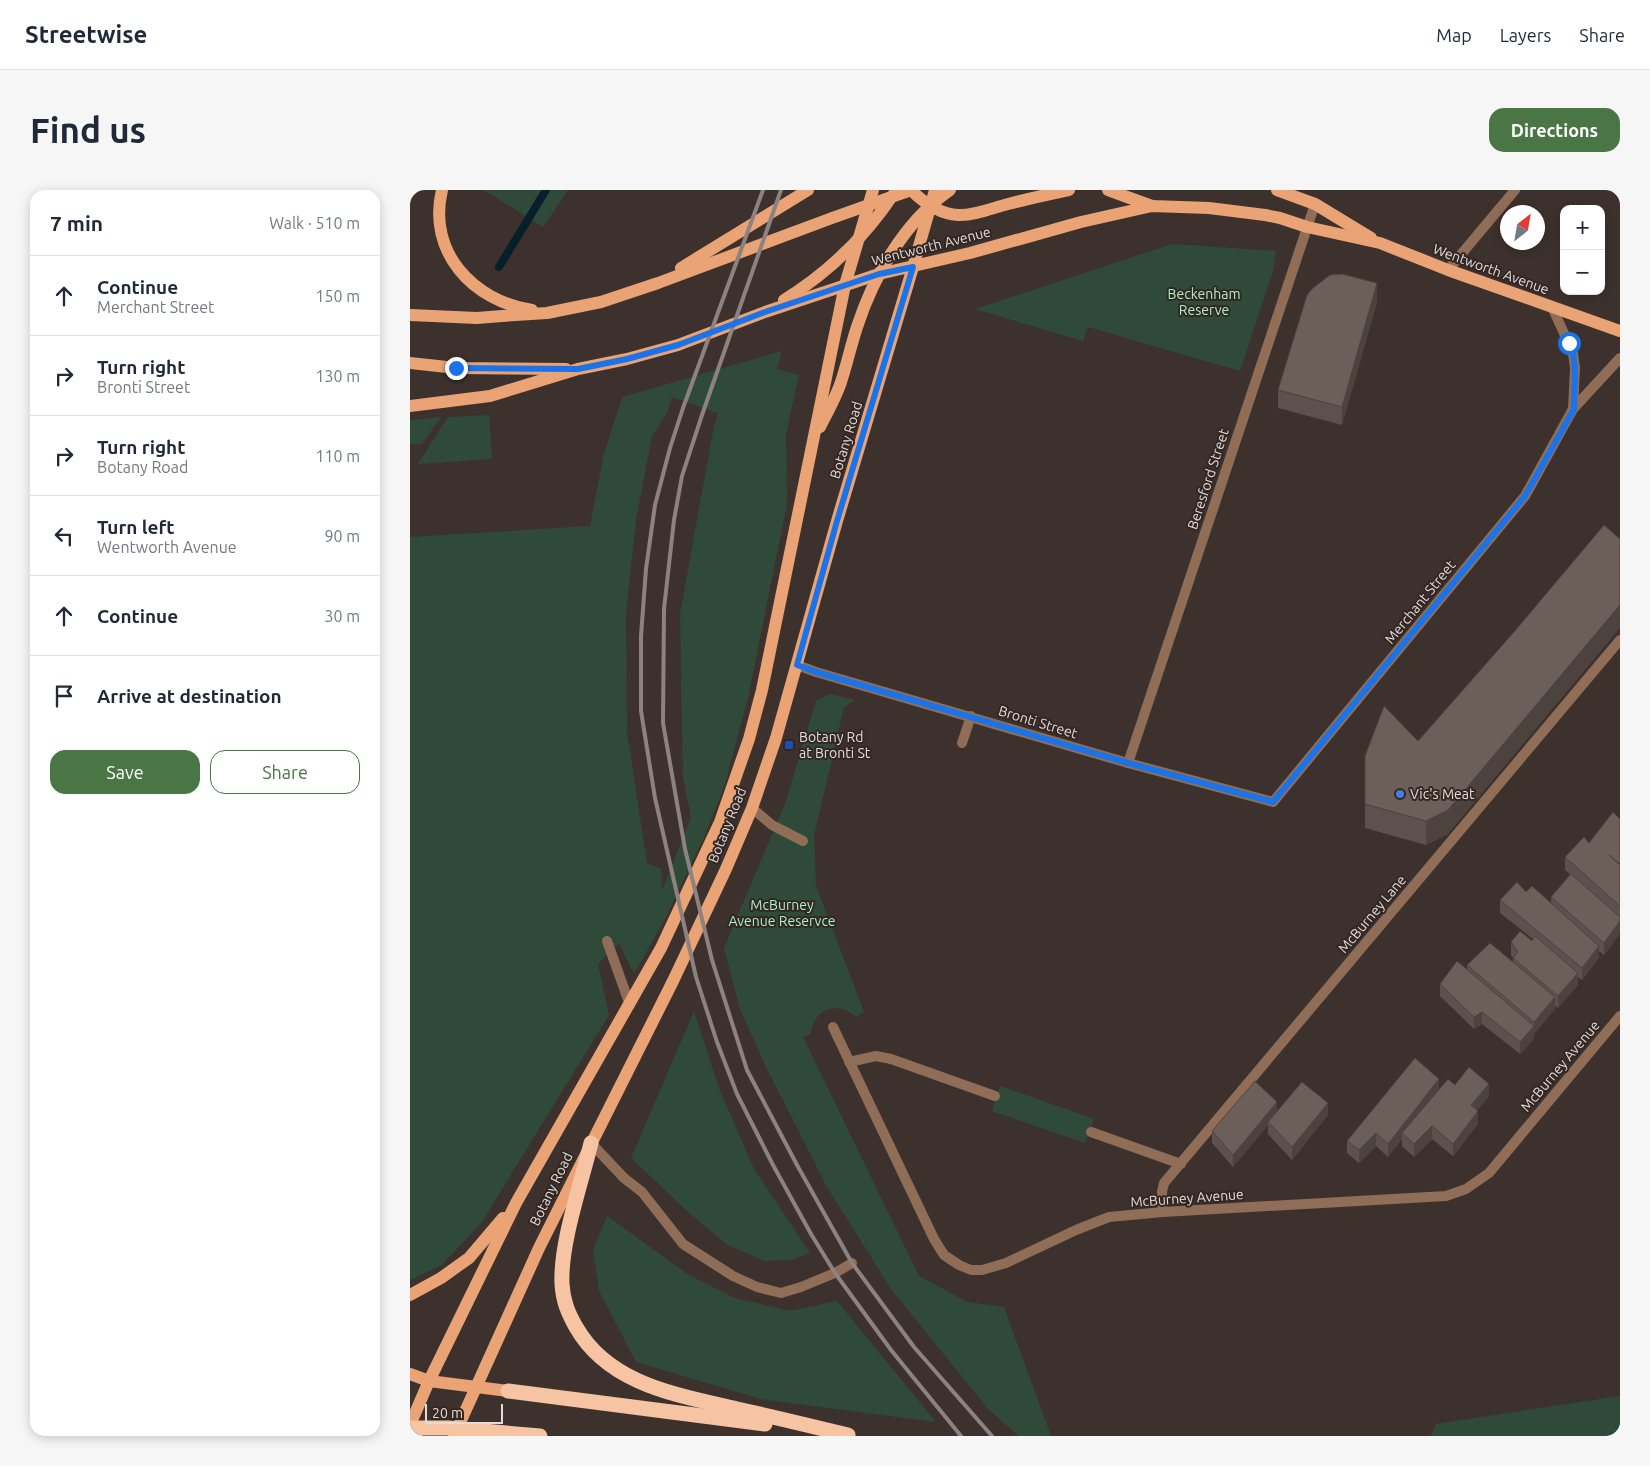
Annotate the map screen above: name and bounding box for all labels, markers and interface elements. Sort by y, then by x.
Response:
text: Streetwise [25,21,147,48]
text: Map [1436,25,1472,45]
text: Layers [1500,25,1551,45]
text: Share [1579,25,1625,45]
button: Directions [1489,108,1620,152]
text: Find us [30,110,146,150]
north arrow [1500,205,1545,250]
map controls [1560,205,1605,295]
button: + [1560,205,1605,250]
text: 7 min [50,211,103,235]
text: Walk · 510 m [269,214,360,232]
street label: Wentworth Avenue [870,223,992,269]
street label: Wentworth Avenue [1431,241,1551,297]
button: − [1560,250,1605,295]
text: Continue [97,276,178,298]
icon: ahead [50,282,78,310]
park label: Beckenham Reserve [1168,286,1240,318]
text: 150 m [315,287,360,305]
text: Merchant Street [97,298,214,316]
route start [1558,332,1581,355]
text: Turn right [97,356,185,378]
route end [445,357,468,380]
icon: right [50,362,78,390]
text: 130 m [315,367,360,385]
text: Bronti Street [97,378,190,396]
street label: Botany Road [827,399,865,481]
street label: Beresford Street [1184,426,1232,531]
text: Turn right [97,436,185,458]
icon: right [50,442,78,470]
text: 110 m [315,447,360,465]
text: Botany Road [97,458,188,476]
text: Turn left [97,516,175,538]
icon: left [50,522,78,550]
text: 90 m [324,527,360,545]
text: Wentworth Avenue [97,538,237,556]
street label: Merchant Street [1381,557,1459,647]
icon: ahead [50,602,78,630]
text: Continue [97,605,178,627]
text: 30 m [324,607,360,625]
icon: arrive [50,682,78,710]
text: Arrive at destination [97,685,282,707]
street label: Bronti Street [997,702,1080,742]
place label: Botany Rd at Bronti St [799,729,871,761]
marker: Botany Rd at Bronti St [783,739,795,751]
button: Save [50,750,200,794]
button: Share [210,750,360,794]
street label: Botany Road [705,785,749,865]
place label: Vic's Meat [1410,786,1475,802]
marker: Vic's Meat [1394,788,1406,800]
street label: McBurney Lane [1335,872,1409,956]
park label: McBurney Avenue Reservce [728,897,836,929]
street label: McBurney Avenue [1517,1017,1603,1115]
street label: Botany Road [526,1150,576,1228]
street label: McBurney Avenue [1130,1186,1244,1210]
scale bar [425,1401,502,1424]
text: 20 m [432,1405,463,1421]

